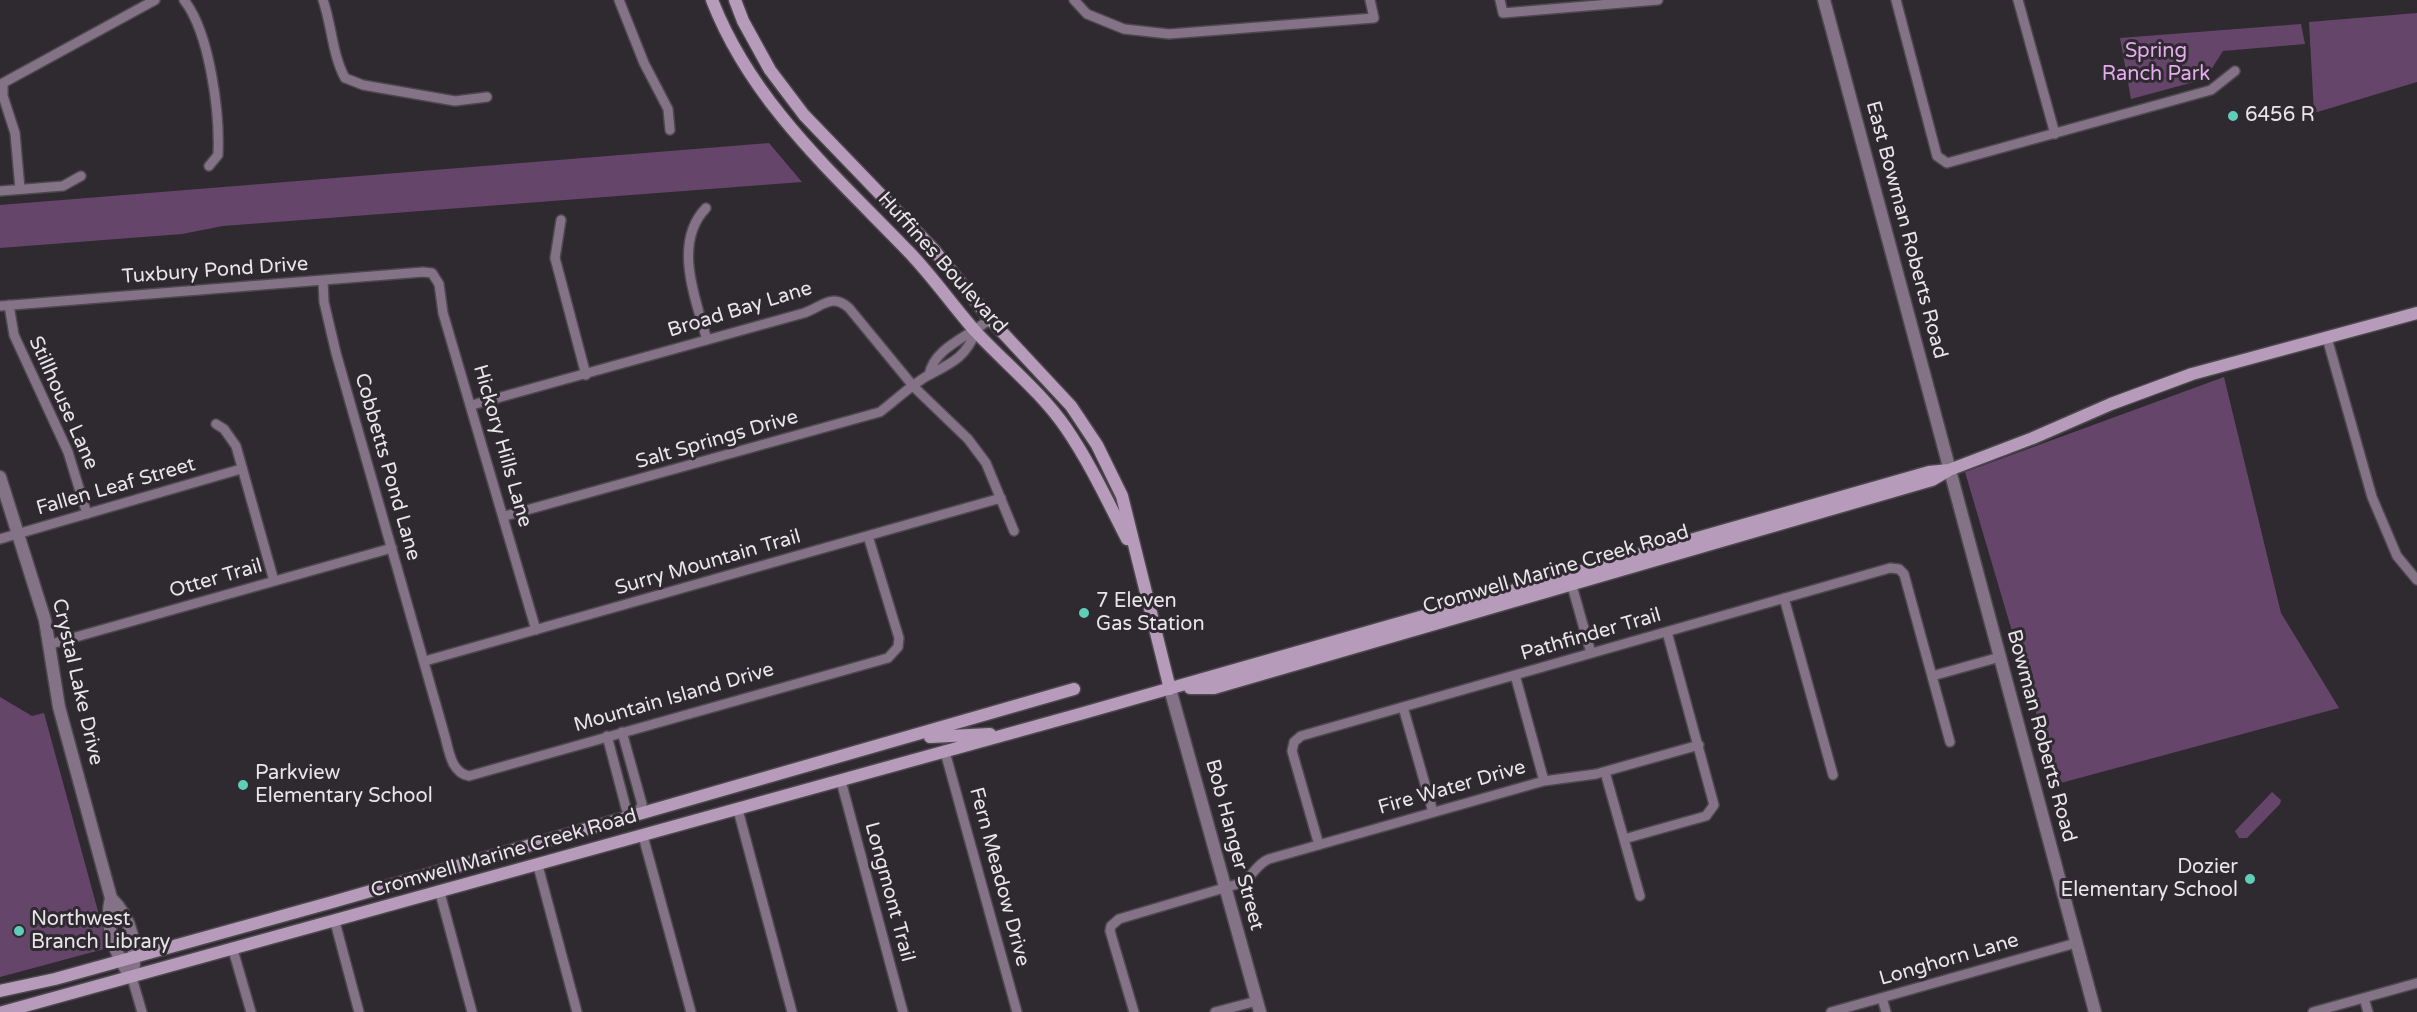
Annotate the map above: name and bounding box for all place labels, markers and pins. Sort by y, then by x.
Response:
place label: 6456 R [2245,104,2315,128]
marker: 6456 R [2226,109,2240,123]
place label: 7 Eleven Gas Station [1096,590,1205,637]
marker: 7 Eleven Gas Station [1077,606,1091,620]
place label: Parkview Elementary School [255,762,433,809]
marker: Parkview Elementary School [236,778,250,792]
place label: Dozier Elementary School [2060,856,2238,903]
marker: Dozier Elementary School [2243,872,2257,886]
place label: Northwest Branch Library [31,908,170,955]
marker: Northwest Branch Library [12,924,26,938]

